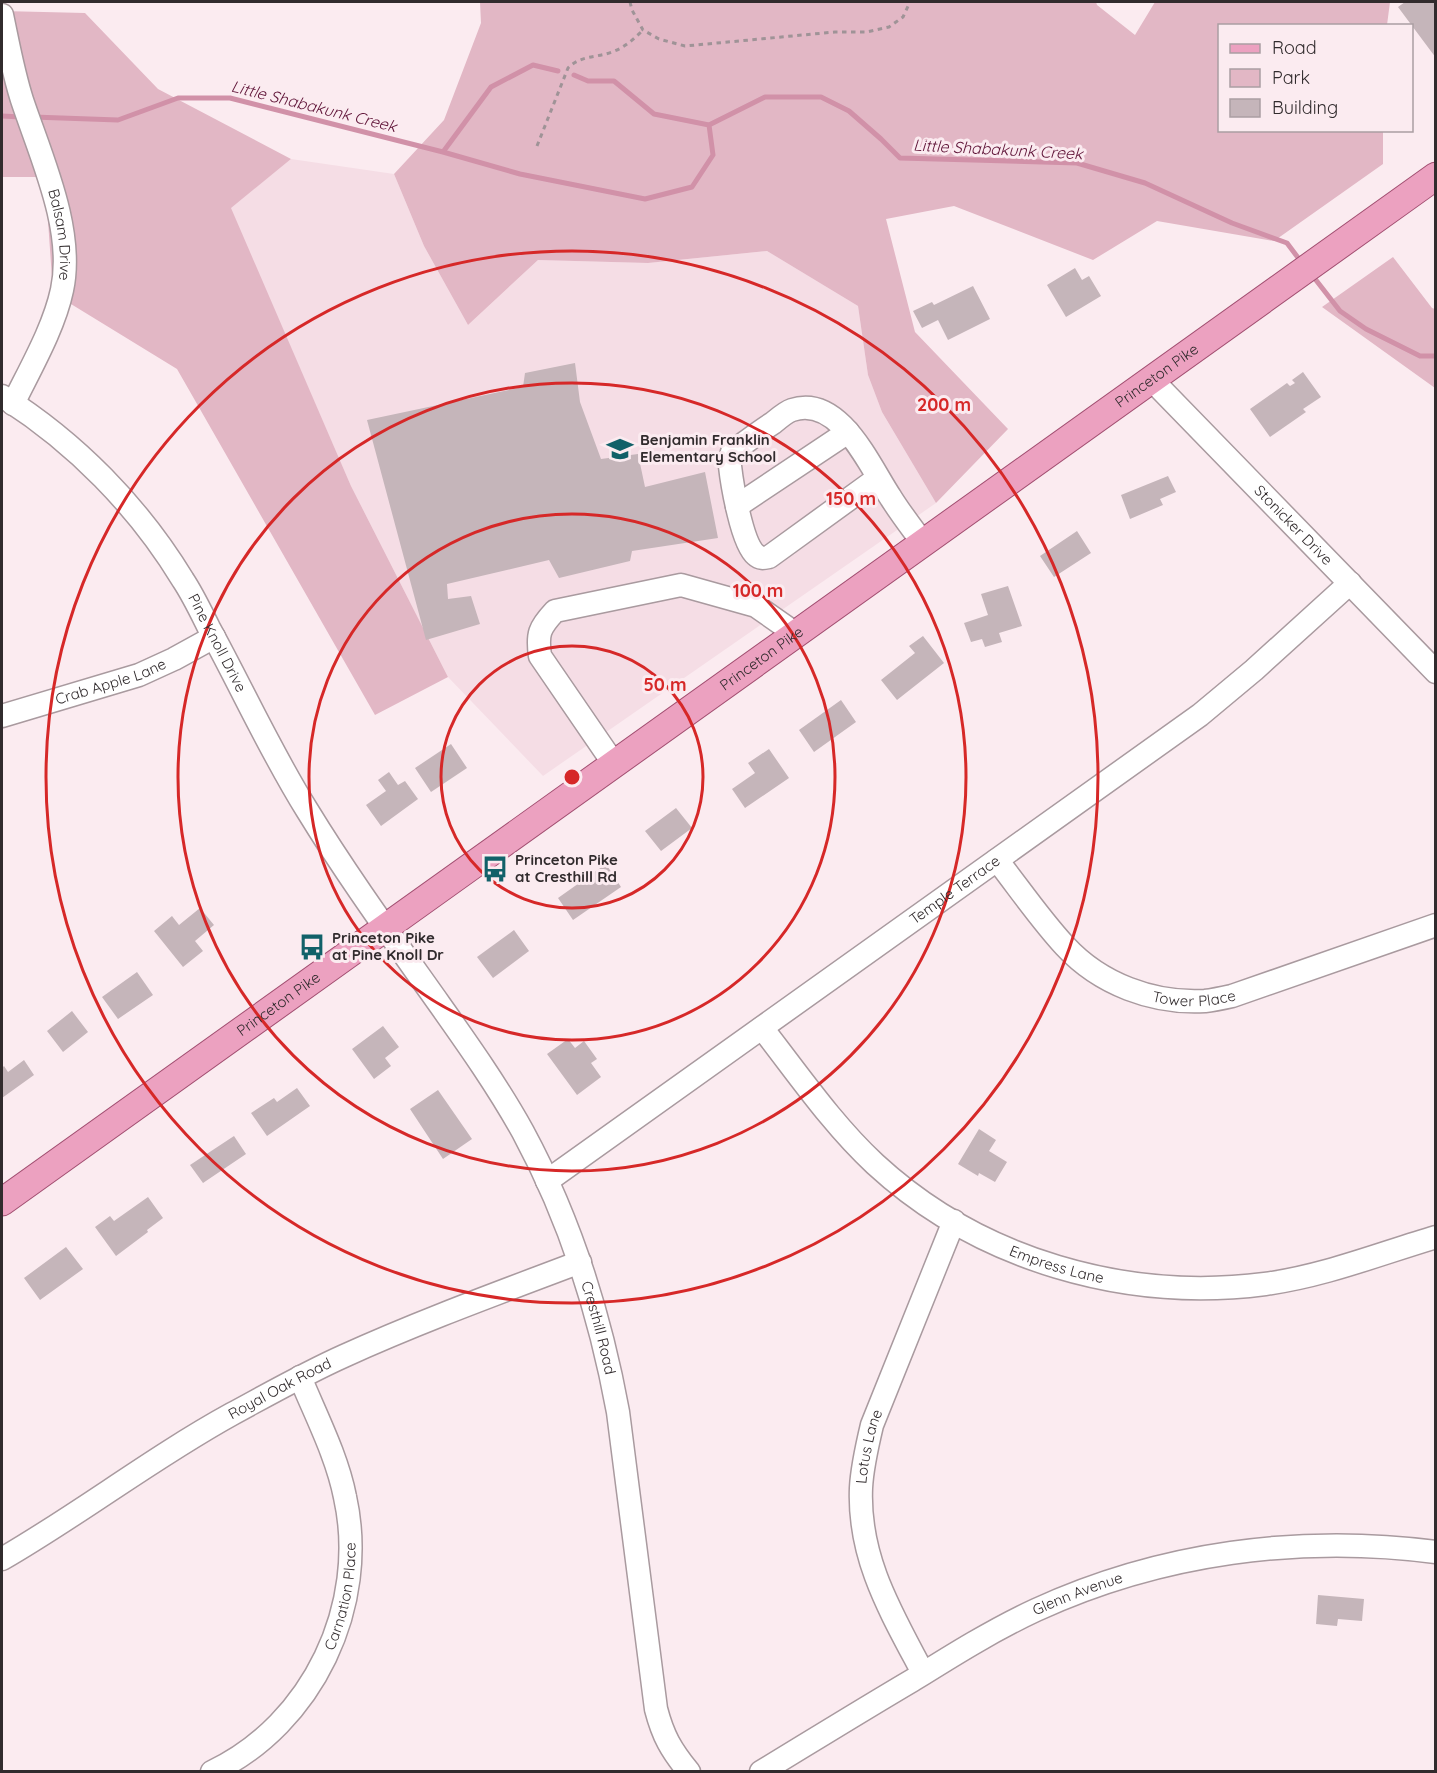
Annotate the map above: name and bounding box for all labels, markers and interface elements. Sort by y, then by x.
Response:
legend [1218,24,1413,132]
text: Road [1272,36,1317,59]
text: Park [1272,66,1310,89]
water label: Little Shabakunk Creek [229,76,400,137]
text: Building [1272,96,1338,119]
water label: Little Shabakunk Creek [913,135,1085,163]
street label: Balsam Drive [44,187,75,281]
street label: Princeton Pike [1111,339,1202,412]
text: 200 m [917,393,971,416]
place label: Benjamin Franklin Elementary School [640,430,776,466]
school or university icon: Benjamin Franklin Elementary School [605,434,635,464]
street label: Stonicker Drive [1250,481,1337,569]
text: 150 m [826,487,876,510]
text: 100 m [733,579,783,602]
street label: Pine Knoll Drive [184,590,251,695]
street label: Princeton Pike [716,622,807,694]
street label: Crab Apple Lane [53,654,169,709]
text: 50 m [643,673,687,696]
centre of rings [562,767,582,787]
place label: Princeton Pike at Cresthill Rd [515,850,618,886]
street label: Temple Terrace [905,851,1004,928]
bus stop icon: Princeton Pike at Cresthill Rd [480,854,510,884]
place label: Princeton Pike at Pine Knoll Dr [332,928,444,964]
bus stop icon: Princeton Pike at Pine Knoll Dr [297,932,327,962]
street label: Princeton Pike [233,967,324,1040]
street label: Tower Place [1151,985,1237,1010]
street label: Empress Lane [1007,1241,1106,1287]
street label: Cresthill Road [577,1279,620,1376]
street label: Royal Oak Road [225,1353,334,1423]
street label: Lotus Lane [851,1406,886,1485]
street label: Carnation Place [320,1542,360,1653]
street label: Glenn Avenue [1029,1568,1125,1619]

